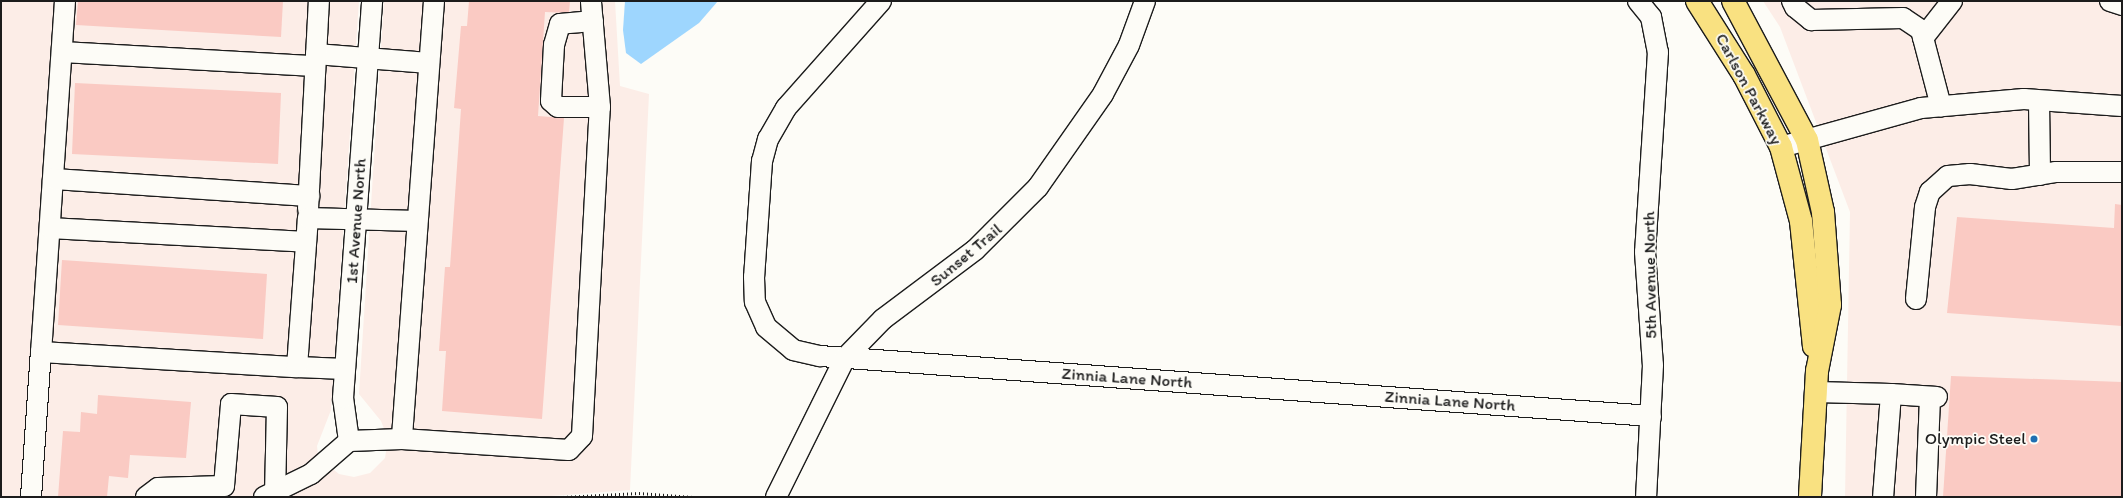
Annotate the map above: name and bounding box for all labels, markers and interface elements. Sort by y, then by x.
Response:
street label: Carlson Parkway [1711,30,1787,148]
street label: 1st Avenue North [341,158,371,284]
street label: 5th Avenue North [1639,211,1661,339]
street label: Sunset Trail [926,219,1006,291]
street label: Zinnia Lane North [1061,363,1193,393]
street label: Zinnia Lane North [1384,386,1516,416]
place label: Olympic Steel [1925,429,2026,449]
marker: Olympic Steel [2029,434,2039,444]

